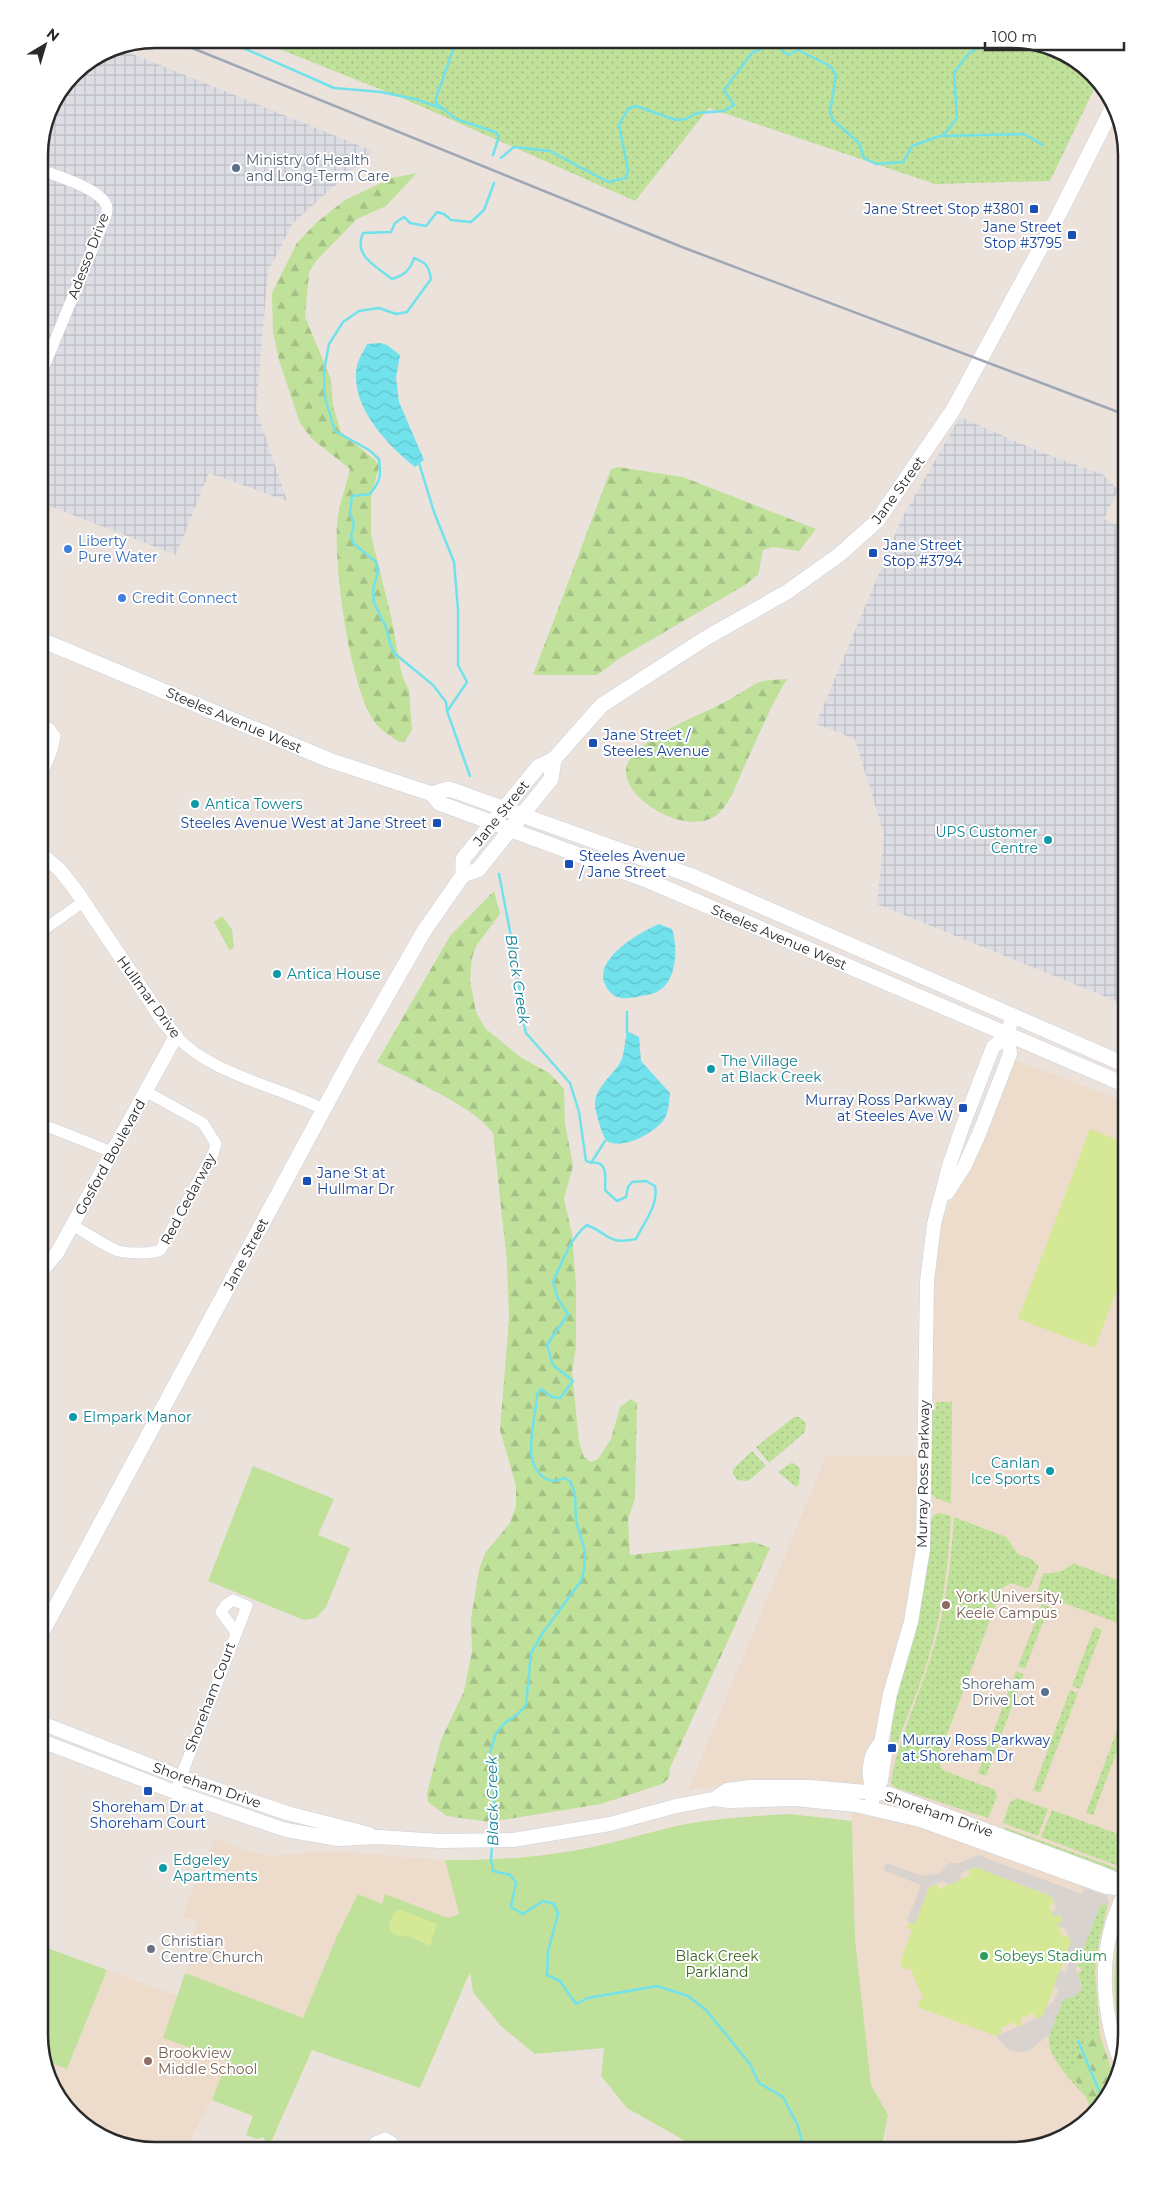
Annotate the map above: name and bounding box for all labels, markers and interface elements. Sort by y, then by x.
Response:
north arrow [20,20,70,70]
scale bar [985,20,1124,52]
text: N [43,24,63,45]
text: 100 m [992,27,1037,46]
place label: Ministry of Health and Long-Term Care [246,151,389,185]
marker: Ministry of Health and Long-Term Care [230,162,242,174]
place label: Jane Street Stop #3801 [863,200,1024,218]
marker: Jane Street Stop #3801 [1028,203,1040,215]
street label: Adesso Drive [63,210,113,302]
place label: Jane Street Stop #3795 [982,218,1062,252]
marker: Jane Street Stop #3795 [1066,229,1078,241]
street label: Jane Street [867,452,929,528]
place label: Liberty Pure Water [78,532,158,566]
place label: Jane Street Stop #3794 [882,536,963,570]
marker: Liberty Pure Water [62,543,74,555]
marker: Jane Street Stop #3794 [867,547,879,559]
place label: Credit Connect [132,589,238,607]
marker: Credit Connect [116,592,128,604]
street label: Steeles Avenue West [163,683,305,757]
place label: Jane Street / Steeles Avenue [602,726,710,760]
marker: Jane Street / Steeles Avenue [587,737,599,749]
street label: Jane Street [468,776,533,850]
place label: Antica Towers [205,795,303,813]
marker: Antica Towers [189,798,201,810]
place label: Steeles Avenue West at Jane Street [181,814,427,832]
marker: Steeles Avenue West at Jane Street [431,817,443,829]
place label: UPS Customer Centre [936,823,1038,857]
marker: UPS Customer Centre [1042,834,1054,846]
place label: Steeles Avenue / Jane Street [578,847,686,881]
marker: Steeles Avenue / Jane Street [563,858,575,870]
street label: Steeles Avenue West [708,900,850,974]
water label: Black Creek [502,933,535,1026]
street label: Hullmar Drive [113,952,185,1042]
place label: Antica House [287,965,381,983]
marker: Antica House [271,968,283,980]
place label: The Village at Black Creek [721,1052,822,1086]
marker: The Village at Black Creek [705,1063,717,1075]
place label: Murray Ross Parkway at Steeles Ave W [805,1091,953,1125]
street label: Gosford Boulevard [71,1096,149,1218]
marker: Murray Ross Parkway at Steeles Ave W [957,1102,969,1114]
street label: Red Cedarway [156,1150,220,1248]
place label: Jane St at Hullmar Dr [316,1164,395,1198]
marker: Jane St at Hullmar Dr [301,1175,313,1187]
street label: Jane Street [219,1215,273,1294]
street label: Murray Ross Parkway [913,1399,933,1548]
place label: Elmpark Manor [83,1408,192,1426]
marker: Elmpark Manor [67,1411,79,1423]
place label: Canlan Ice Sports [971,1454,1040,1488]
marker: Canlan Ice Sports [1044,1465,1056,1477]
place label: York University, Keele Campus [956,1588,1062,1622]
marker: York University, Keele Campus [940,1599,952,1611]
street label: Shoreham Court [181,1639,239,1755]
place label: Shoreham Drive Lot [962,1675,1035,1709]
marker: Shoreham Drive Lot [1039,1686,1051,1698]
place label: Murray Ross Parkway at Shoreham Dr [902,1731,1050,1765]
marker: Murray Ross Parkway at Shoreham Dr [886,1742,898,1754]
water label: Black Creek [482,1755,502,1846]
street label: Shoreham Drive [150,1758,264,1812]
marker: Shoreham Dr at Shoreham Court [142,1785,154,1797]
street label: Shoreham Drive [882,1787,996,1841]
place label: Shoreham Dr at Shoreham Court [90,1798,206,1832]
place label: Edgeley Apartments [173,1851,258,1885]
marker: Edgeley Apartments [157,1862,169,1874]
place label: Christian Centre Church [161,1932,263,1966]
marker: Christian Centre Church [145,1943,157,1955]
park label: Black Creek Parkland [675,1947,759,1981]
place label: Sobeys Stadium [994,1947,1107,1965]
marker: Sobeys Stadium [978,1950,990,1962]
place label: Brookview Middle School [158,2044,257,2078]
marker: Brookview Middle School [142,2055,154,2067]

